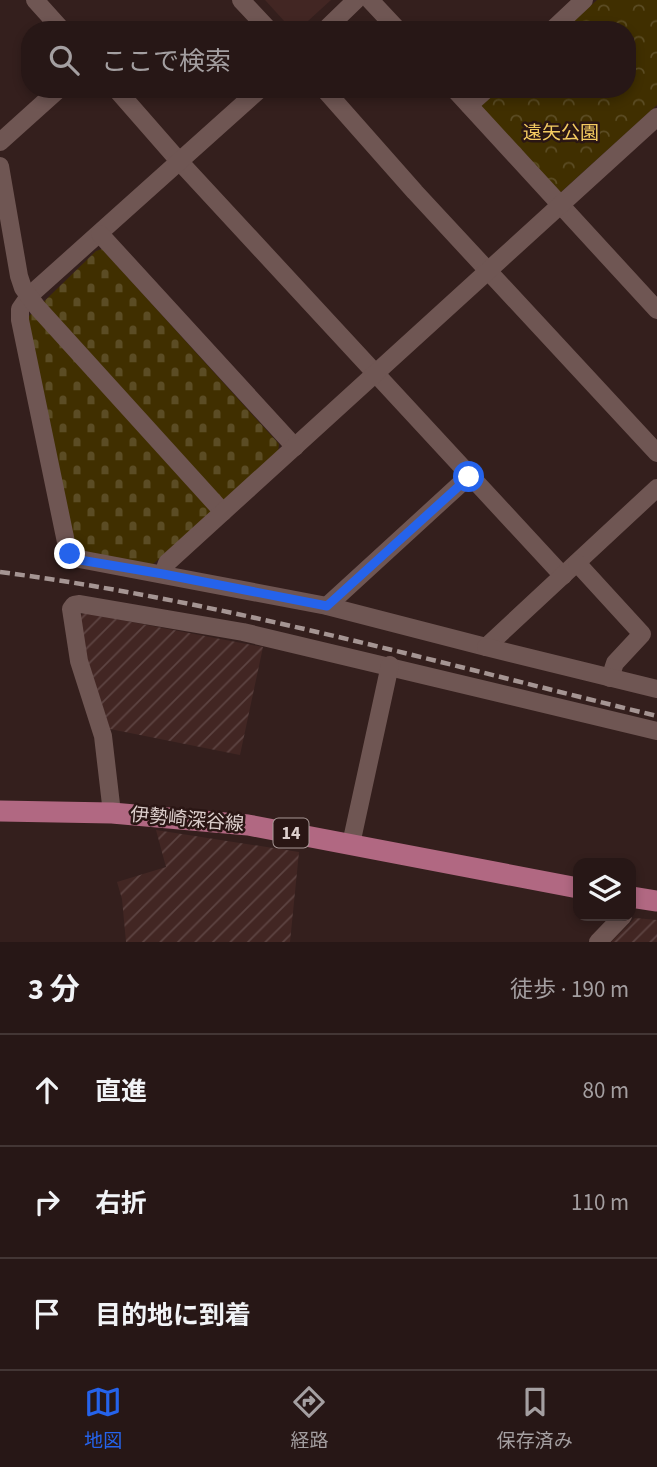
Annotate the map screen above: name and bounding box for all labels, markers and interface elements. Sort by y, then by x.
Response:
search box [21,21,636,98]
icon: search [45,41,83,79]
text: ここで検索 [101,43,231,80]
park label: 遠矢公園 [523,120,599,147]
route start [453,461,484,492]
route end [54,538,85,569]
street label: 伊勢崎深谷線 [129,802,245,838]
road number: 14 [274,818,308,848]
map controls [573,858,636,921]
button: layers [573,858,636,921]
text: 3 分 [28,968,80,1011]
text: 徒歩 · 190 m [510,973,629,1006]
icon: ahead [28,1071,66,1109]
text: 直進 [95,1073,147,1110]
text: 80 m [582,1074,629,1107]
icon: right [28,1183,66,1221]
text: 右折 [95,1185,147,1222]
text: 110 m [571,1186,629,1219]
icon: arrive [28,1295,66,1333]
text: 目的地に到着 [95,1297,251,1334]
tab: 地図 [84,1383,122,1455]
tab: 経路 [290,1383,329,1455]
tab: 保存済み [497,1383,573,1455]

